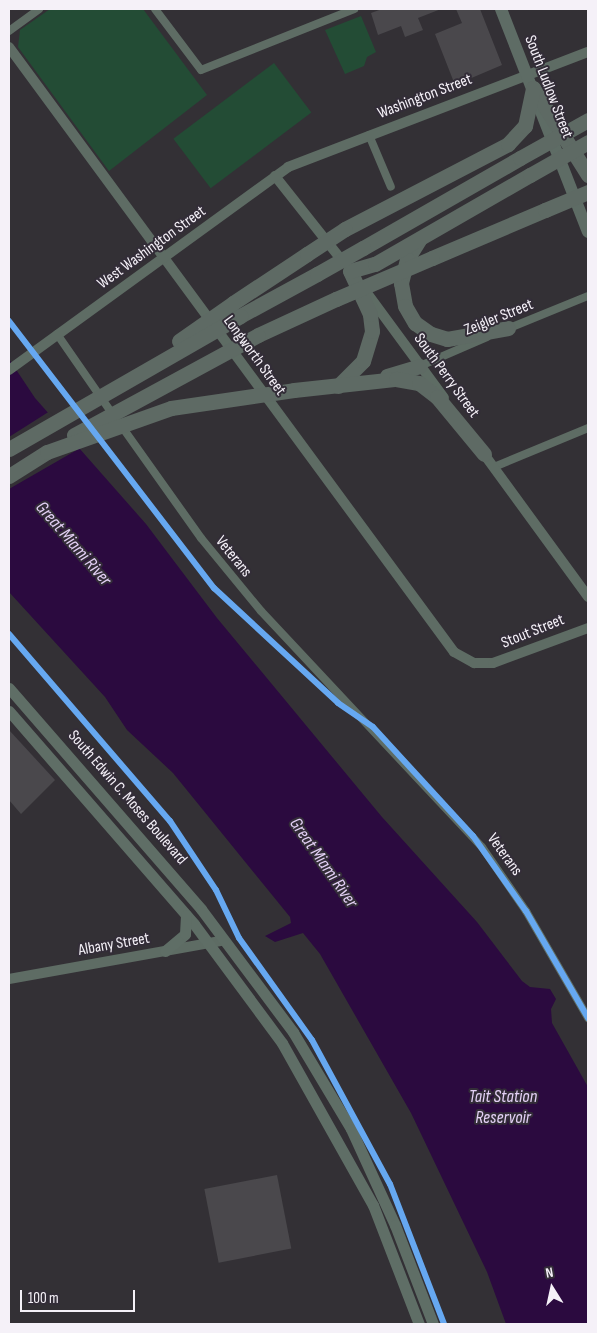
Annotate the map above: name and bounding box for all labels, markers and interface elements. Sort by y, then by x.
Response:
street label: South Ludlow Street [520,33,576,141]
street label: Washington Street [375,70,475,124]
street label: West Washington Street [94,202,210,294]
street label: Zeigler Street [462,296,536,340]
street label: Longworth Street [219,312,289,400]
street label: South Perry Street [409,330,483,422]
water label: Great Miami River [30,497,116,591]
street label: Veterans [211,533,255,581]
street label: Stout Street [499,611,567,653]
street label: South Edwin C. Moses Boulevard [63,727,191,869]
water label: Great Miami River [284,814,362,912]
street label: Veterans [482,830,526,880]
street label: Albany Street [77,929,151,961]
water label: Tait Station Reservoir [469,1087,537,1130]
north arrow [527,1263,577,1313]
text: N [544,1264,554,1282]
scale bar [22,1280,138,1312]
text: 100 m [28,1289,59,1308]

